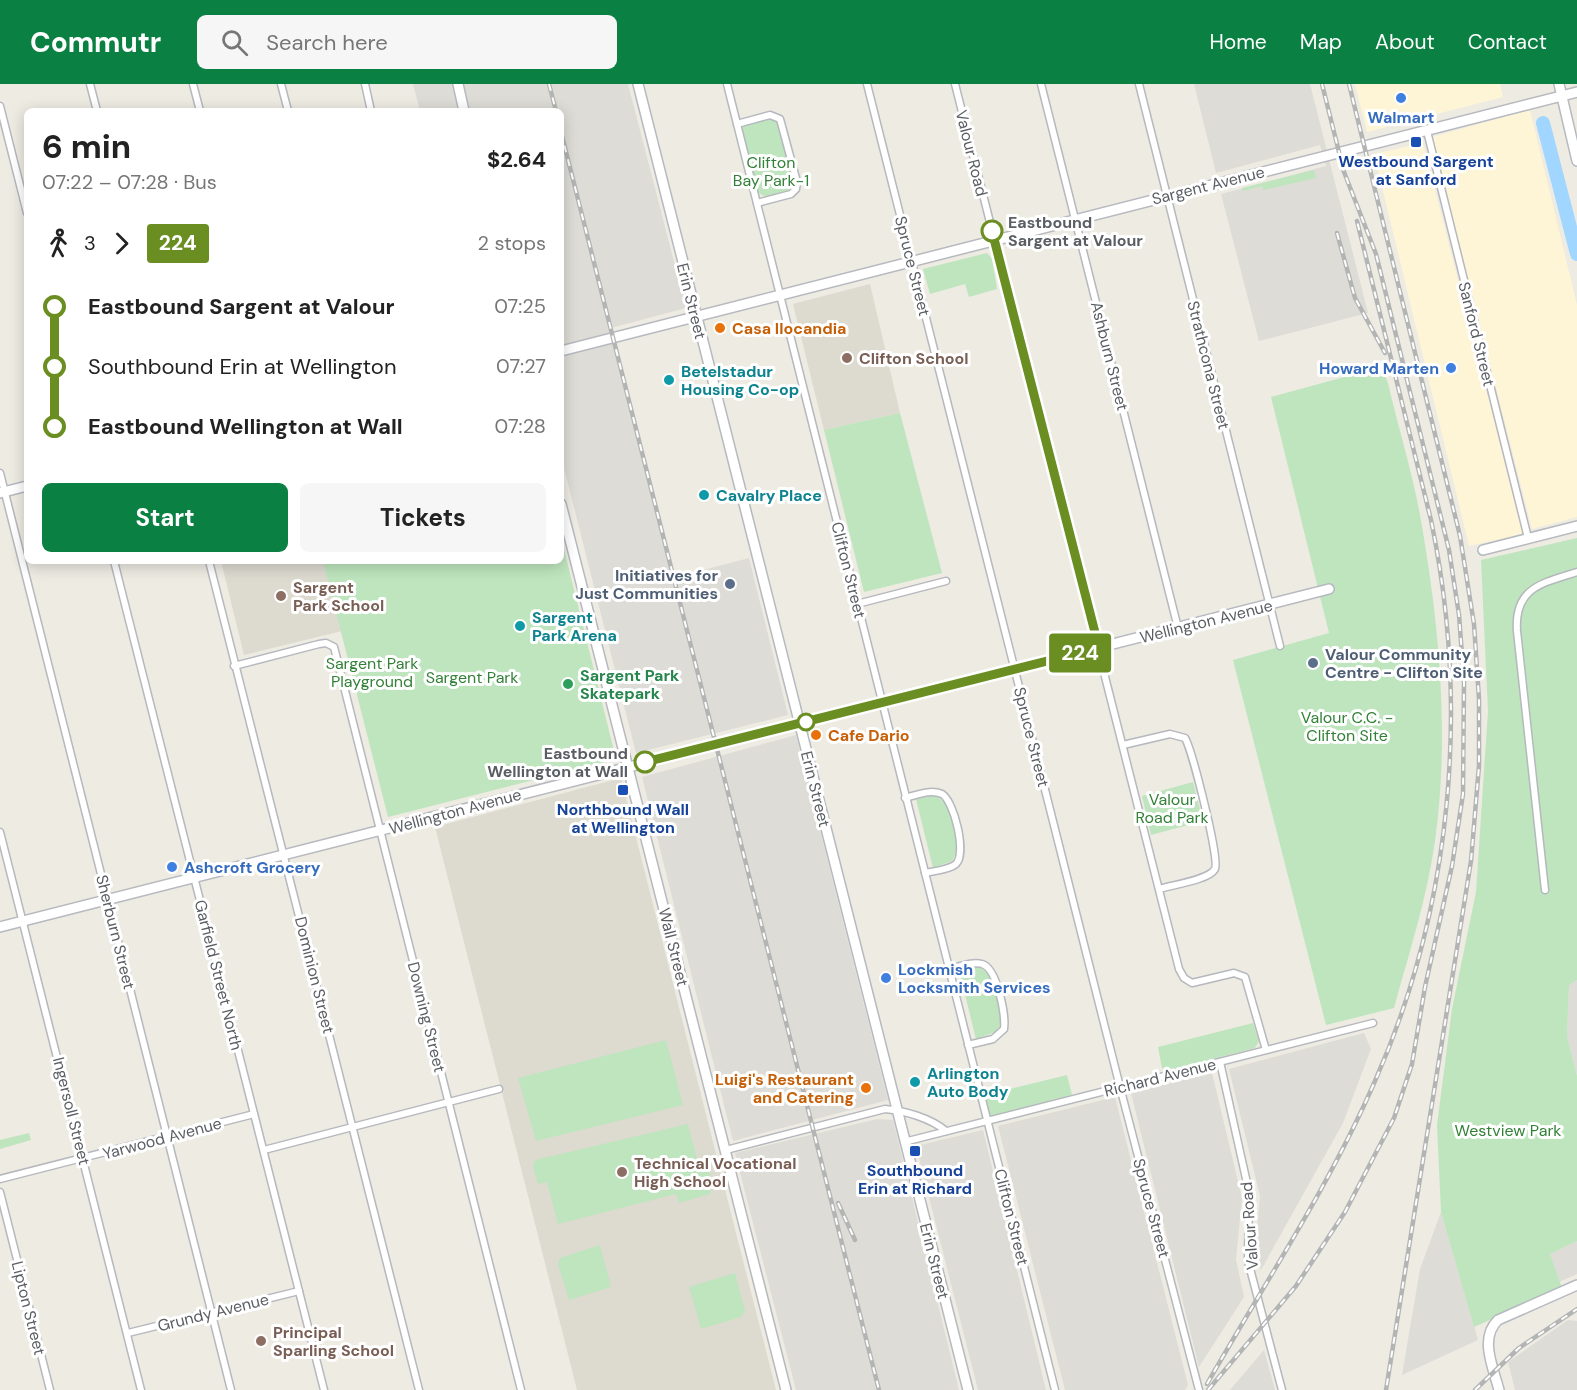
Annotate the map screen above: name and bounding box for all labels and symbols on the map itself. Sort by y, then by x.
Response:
marker: Walmart [1394,91,1408,105]
place label: Walmart [1368,107,1435,128]
street label: Valour Road [951,108,992,198]
marker: Westbound Sargent at Sanford [1409,135,1423,149]
place label: Westbound Sargent at Sanford [1338,151,1494,190]
park label: Clifton Bay Park-1 [733,152,809,191]
street label: Sargent Avenue [1150,161,1267,210]
place label: Eastbound Sargent at Valour [1008,212,1143,251]
street label: Spruce Street [890,214,935,318]
marker: Eastbound Sargent at Valour [981,220,1003,242]
street label: Erin Street [672,261,711,341]
street label: Sanford Street [1453,280,1500,389]
street label: Ashburn Street [1086,299,1133,413]
street label: Strathcona Street [1182,299,1235,431]
place label: Casa Ilocandia [732,318,846,339]
marker: Casa Ilocandia [713,321,727,335]
place label: Clifton School [859,348,969,369]
marker: Clifton School [840,351,854,365]
place label: Howard Marten [1319,358,1439,379]
place label: Betelstadur Housing Co-op [681,361,799,400]
marker: Howard Marten [1444,361,1458,375]
marker: Betelstadur Housing Co-op [662,373,676,387]
place label: Cavalry Place [716,485,822,506]
marker: Cavalry Place [697,488,711,502]
street label: Clifton Street [826,520,871,621]
place label: Initiatives for Just Communities [575,565,718,604]
place label: Sargent Park School [293,577,384,616]
marker: Initiatives for Just Communities [723,577,737,591]
marker: Sargent Park School [274,589,288,603]
street label: Wellington Avenue [1138,595,1275,648]
place label: Sargent Park Arena [532,607,617,646]
marker: Sargent Park Arena [513,619,527,633]
line badge: 224 [1046,634,1114,672]
place label: Valour Community Centre - Clifton Site [1325,644,1483,683]
park label: Sargent Park Playground [326,653,418,692]
marker: Valour Community Centre - Clifton Site [1306,656,1320,670]
place label: Sargent Park Skatepark [580,665,680,704]
park label: Sargent Park [426,667,518,688]
marker: Sargent Park Skatepark [561,677,575,691]
street label: Spruce Street [1009,685,1054,789]
park label: Valour C.C. - Clifton Site [1301,707,1393,746]
unlabelled marker [797,713,815,731]
place label: Cafe Dario [828,725,910,746]
marker: Cafe Dario [809,728,823,742]
place label: Eastbound Wellington at Wall [487,743,628,782]
street label: Erin Street [796,749,835,829]
marker: Eastbound Wellington at Wall [634,751,656,773]
marker: Northbound Wall at Wellington [616,783,630,797]
street label: Wellington Avenue [387,784,524,839]
park label: Valour Road Park [1135,789,1209,828]
place label: Northbound Wall at Wellington [557,799,689,838]
place label: Ashcroft Grocery [184,857,321,878]
marker: Ashcroft Grocery [165,860,179,874]
street label: Sherburn Street [91,873,140,992]
street label: Garfield Street North [190,898,247,1052]
street label: Wall Street [654,906,693,989]
street label: Dominion Street [290,914,339,1036]
place label: Lockmish Locksmith Services [898,959,1051,998]
street label: Downing Street [403,960,450,1075]
marker: Lockmish Locksmith Services [879,971,893,985]
street label: Richard Avenue [1102,1053,1218,1102]
street label: Ingersoll Street [48,1055,95,1167]
place label: Arlington Auto Body [927,1063,1009,1102]
place label: Luigi's Restaurant and Catering [715,1069,854,1108]
marker: Arlington Auto Body [908,1075,922,1089]
marker: Luigi's Restaurant and Catering [859,1081,873,1095]
street label: Yarwood Avenue [100,1113,224,1164]
park label: Westview Park [1455,1120,1561,1141]
marker: Southbound Erin at Richard [908,1144,922,1158]
place label: Technical Vocational High School [634,1153,796,1192]
street label: Spruce Street [1128,1156,1175,1260]
place label: Southbound Erin at Richard [858,1160,972,1199]
marker: Technical Vocational High School [615,1165,629,1179]
street label: Clifton Street [989,1167,1034,1268]
street label: Valour Road [1236,1181,1263,1271]
street label: Erin Street [915,1221,954,1301]
street label: Lipton Street [7,1259,50,1357]
street label: Grundy Avenue [155,1289,271,1336]
place label: Principal Sparling School [273,1322,394,1361]
marker: Principal Sparling School [254,1334,268,1348]

